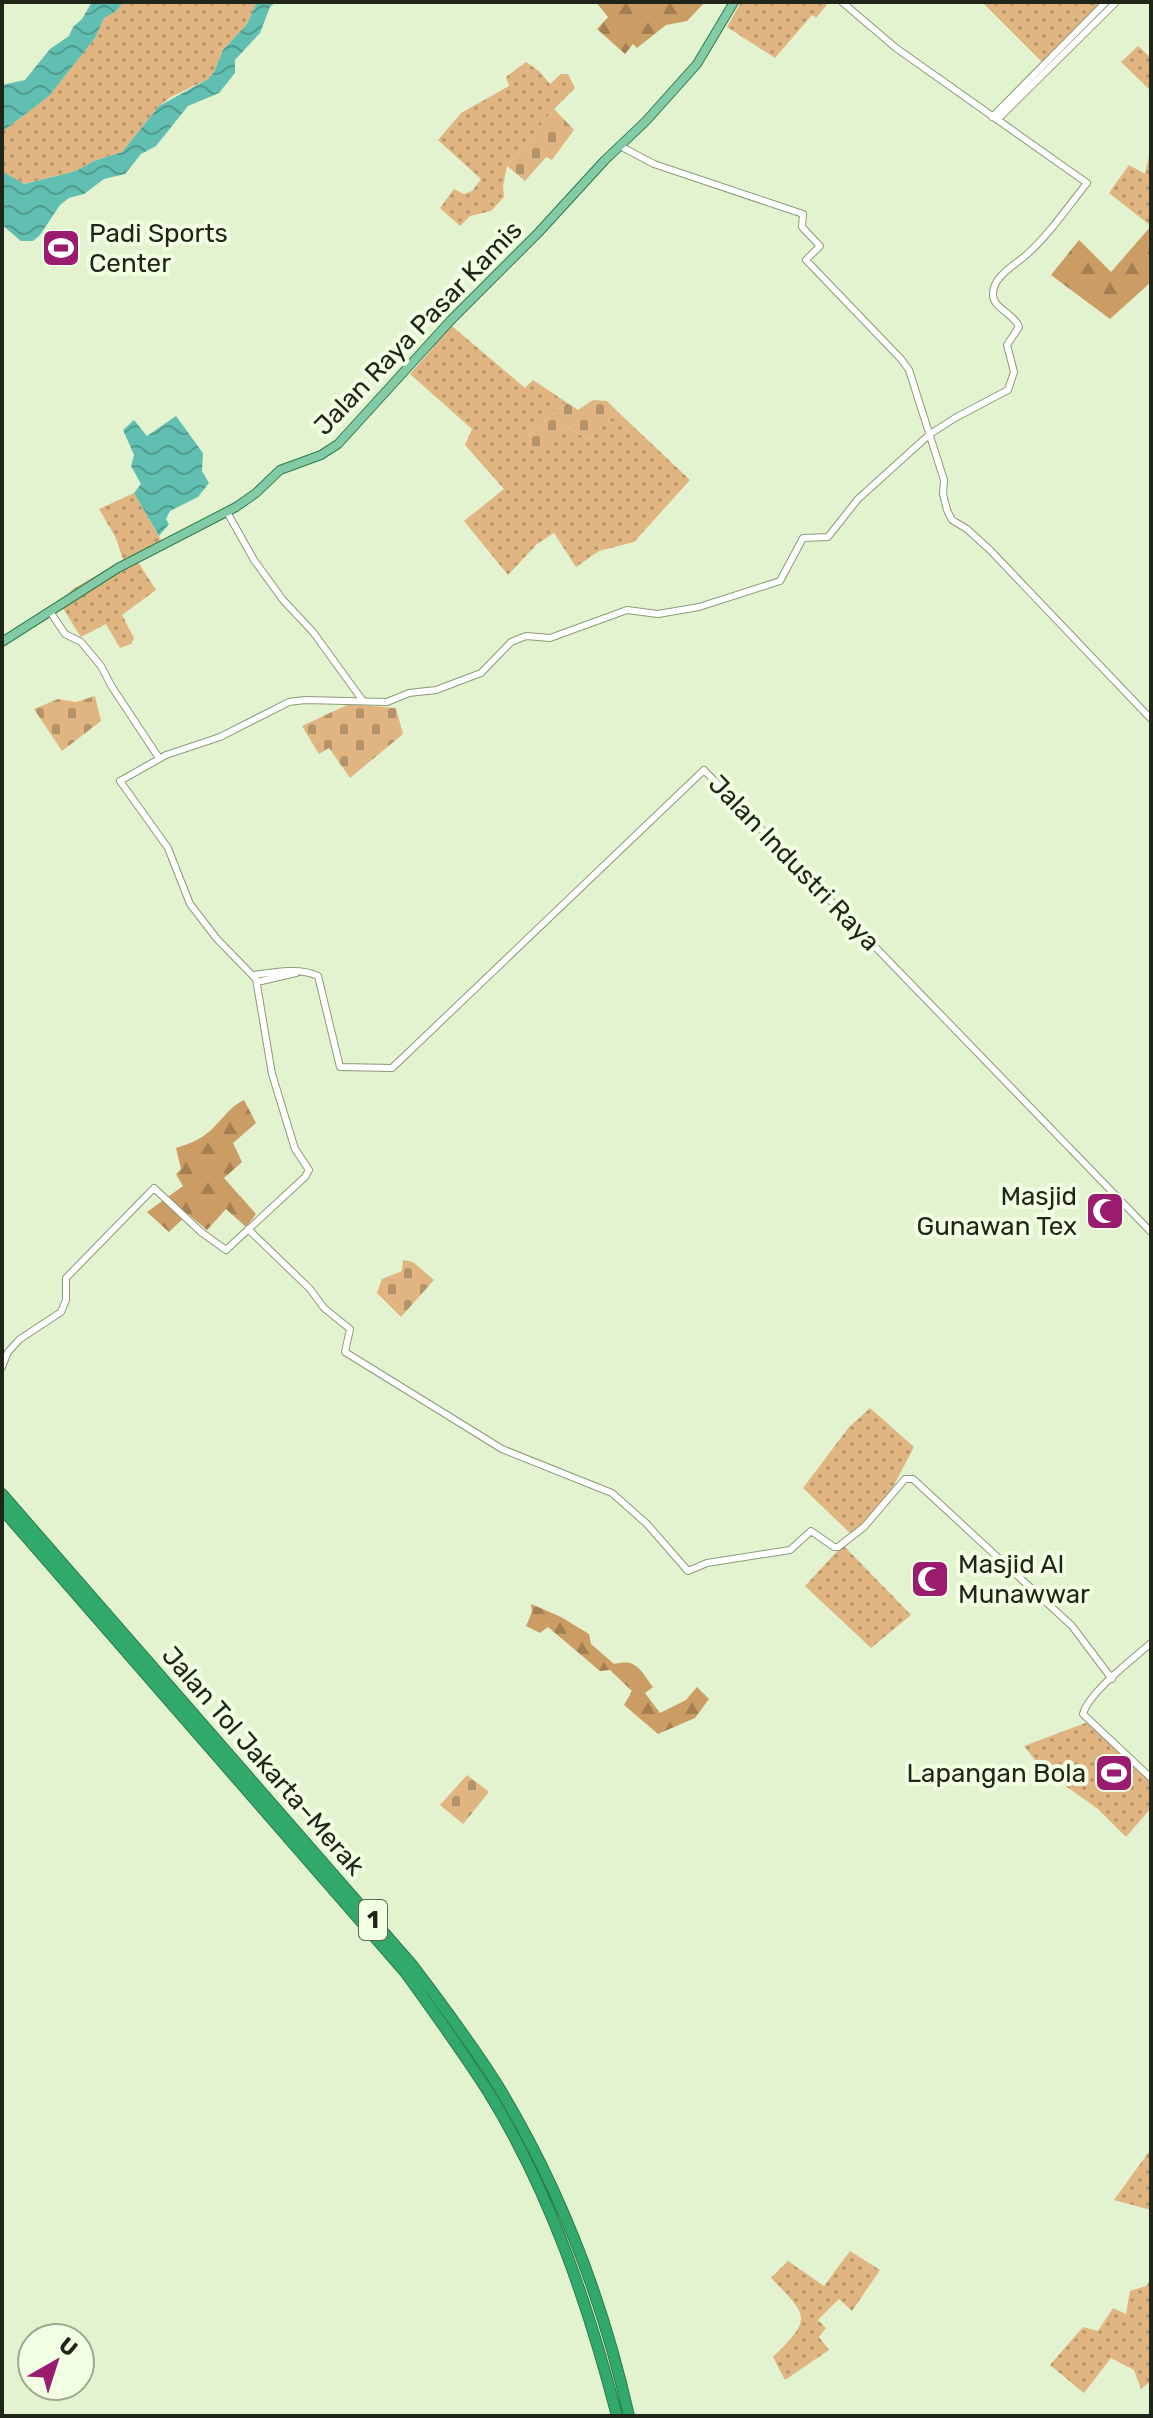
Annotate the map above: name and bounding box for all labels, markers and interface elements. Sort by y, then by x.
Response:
street label: Jalan Raya Pasar Kamis [308,214,528,442]
place label: Padi Sports Center [89,218,228,279]
sports icon: Padi Sports Center [40,227,82,269]
street label: Jalan Industri Raya [702,769,886,957]
place label: Masjid Gunawan Tex [916,1181,1077,1242]
mosque icon: Masjid Gunawan Tex [1084,1190,1126,1232]
place label: Masjid Al Munawwar [958,1549,1090,1610]
mosque icon: Masjid Al Munawwar [909,1558,951,1600]
street label: Jalan Tol Jakarta–Merak [155,1640,371,1882]
sports icon: Lapangan Bola [1093,1752,1135,1794]
place label: Lapangan Bola [906,1758,1086,1789]
road number: 1 [359,1900,387,1940]
north arrow [16,2322,96,2402]
text: U [54,2331,83,2362]

